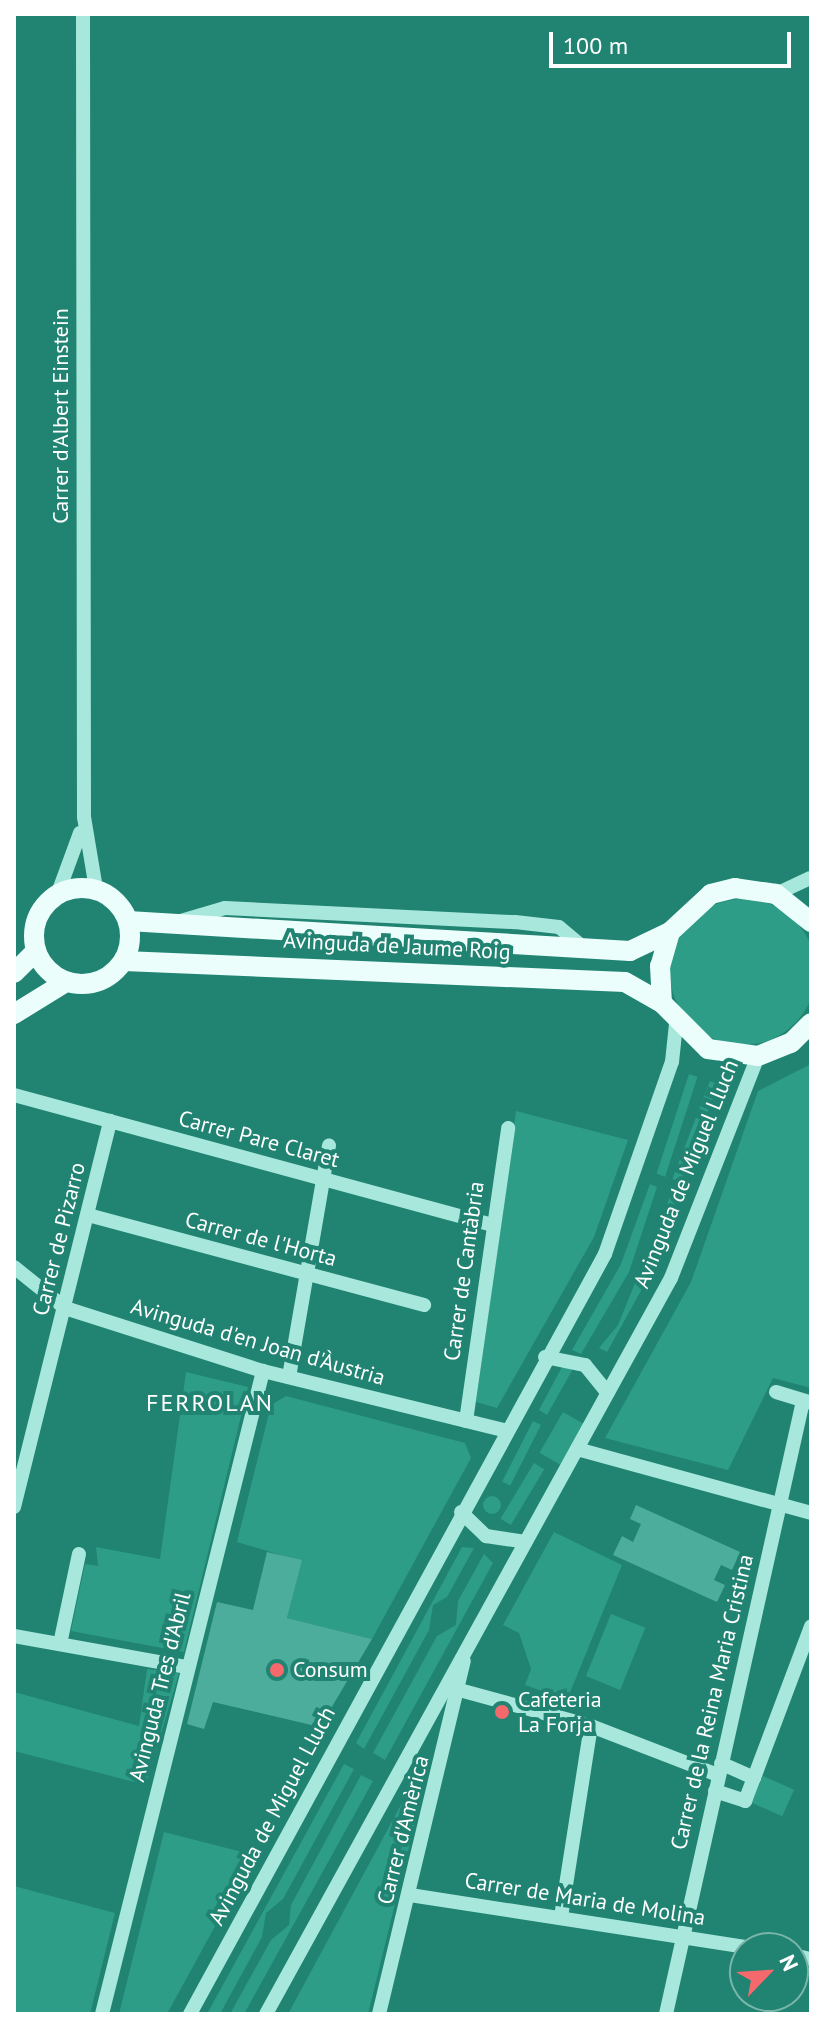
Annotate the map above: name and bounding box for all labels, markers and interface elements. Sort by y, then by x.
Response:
scale bar [553,16,795,66]
text: 100 m [563,30,628,61]
street label: Carrer d'Albert Einstein [48,308,74,524]
street label: Avinguda de Jaume Roig [283,927,511,965]
street label: Avinguda de Miguel Lluch [628,1056,744,1292]
street label: Carrer Pare Claret [176,1105,342,1173]
street label: Carrer de Pizarro [27,1160,91,1318]
street label: Carrer de Cantàbria [438,1179,490,1363]
street label: Carrer de l'Horta [182,1206,340,1272]
street label: Avinguda d'en Joan d'Àustria [128,1293,388,1391]
district label: FERROLAN [146,1389,274,1417]
street label: Carrer de la Reina Maria Cristina [665,1552,759,1852]
street label: Avinguda Tres d'Abril [124,1589,196,1785]
place label: Consum [293,1657,368,1683]
marker: Consum [268,1661,286,1679]
place label: Cafeteria La Forja [518,1686,602,1738]
street label: Avinguda de Miguel Lluch [203,1702,341,1930]
marker: Cafeteria La Forja [493,1703,511,1721]
street label: Carrer d'Amèrica [372,1753,434,1907]
street label: Carrer de Maria de Molina [463,1867,707,1931]
north arrow [729,1932,809,2012]
text: N [773,1950,805,1975]

